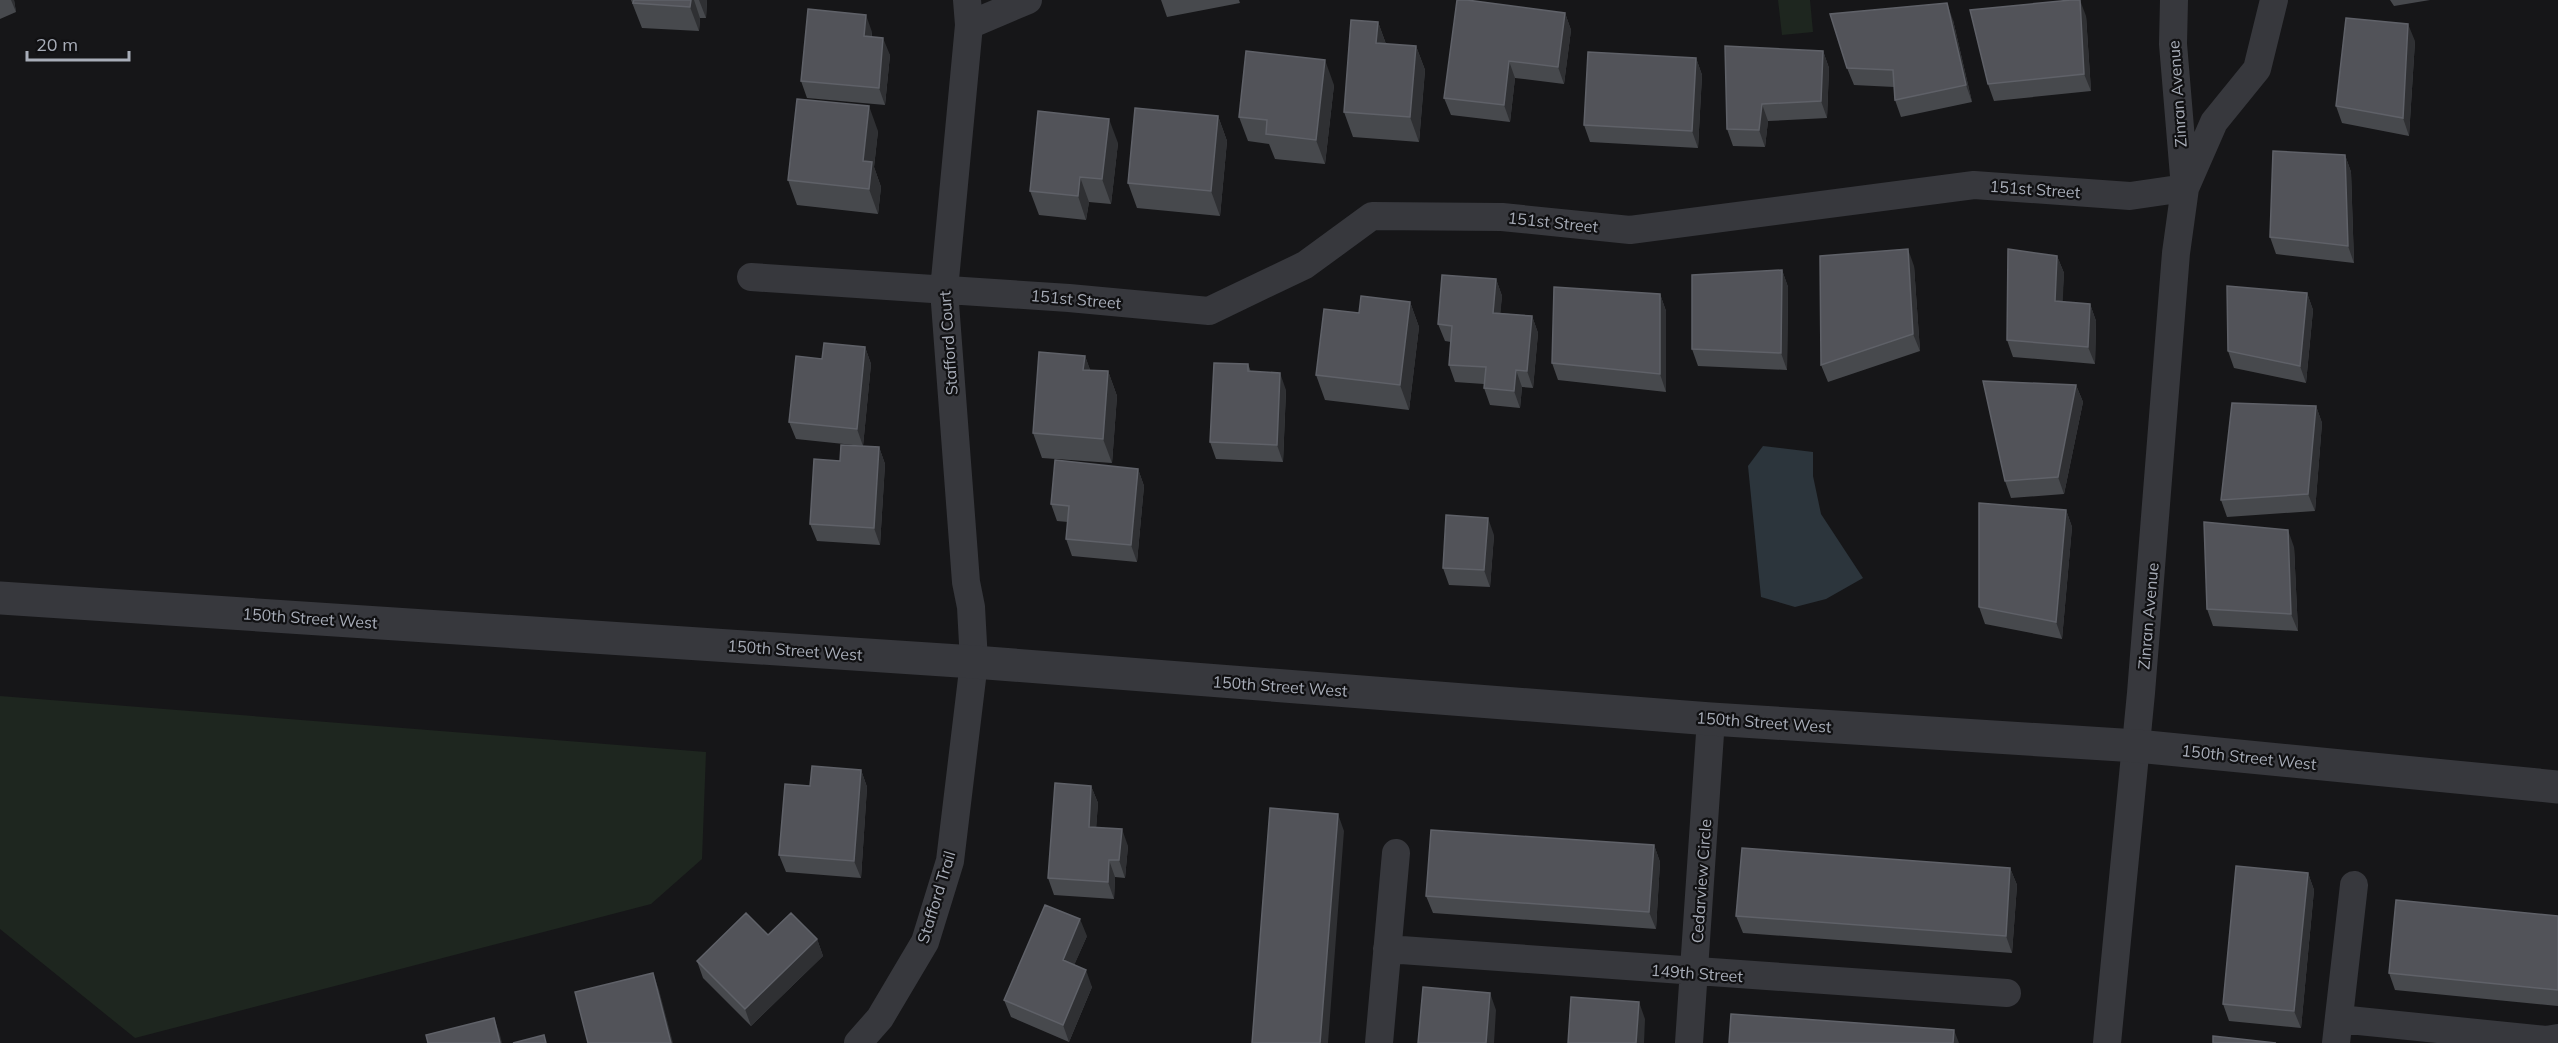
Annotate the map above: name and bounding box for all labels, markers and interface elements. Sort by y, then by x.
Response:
scale bar [27,24,129,62]
text: 20 m [36,33,78,56]
street label: Zinran Avenue [2163,40,2191,148]
street label: 151st Street [1989,176,2081,202]
street label: 151st Street [1507,207,1600,237]
street label: 151st Street [1030,285,1122,313]
street label: Stafford Court [934,290,962,396]
street label: Zinran Avenue [2133,562,2163,670]
street label: 150th Street West [242,603,379,633]
street label: 150th Street West [727,635,864,665]
street label: 150th Street West [1212,671,1349,701]
street label: 150th Street West [1696,707,1833,737]
street label: 150th Street West [2181,740,2318,774]
street label: Cedarview Circle [1687,818,1715,944]
street label: Stafford Trail [912,848,960,946]
street label: 149th Street [1650,960,1744,986]

